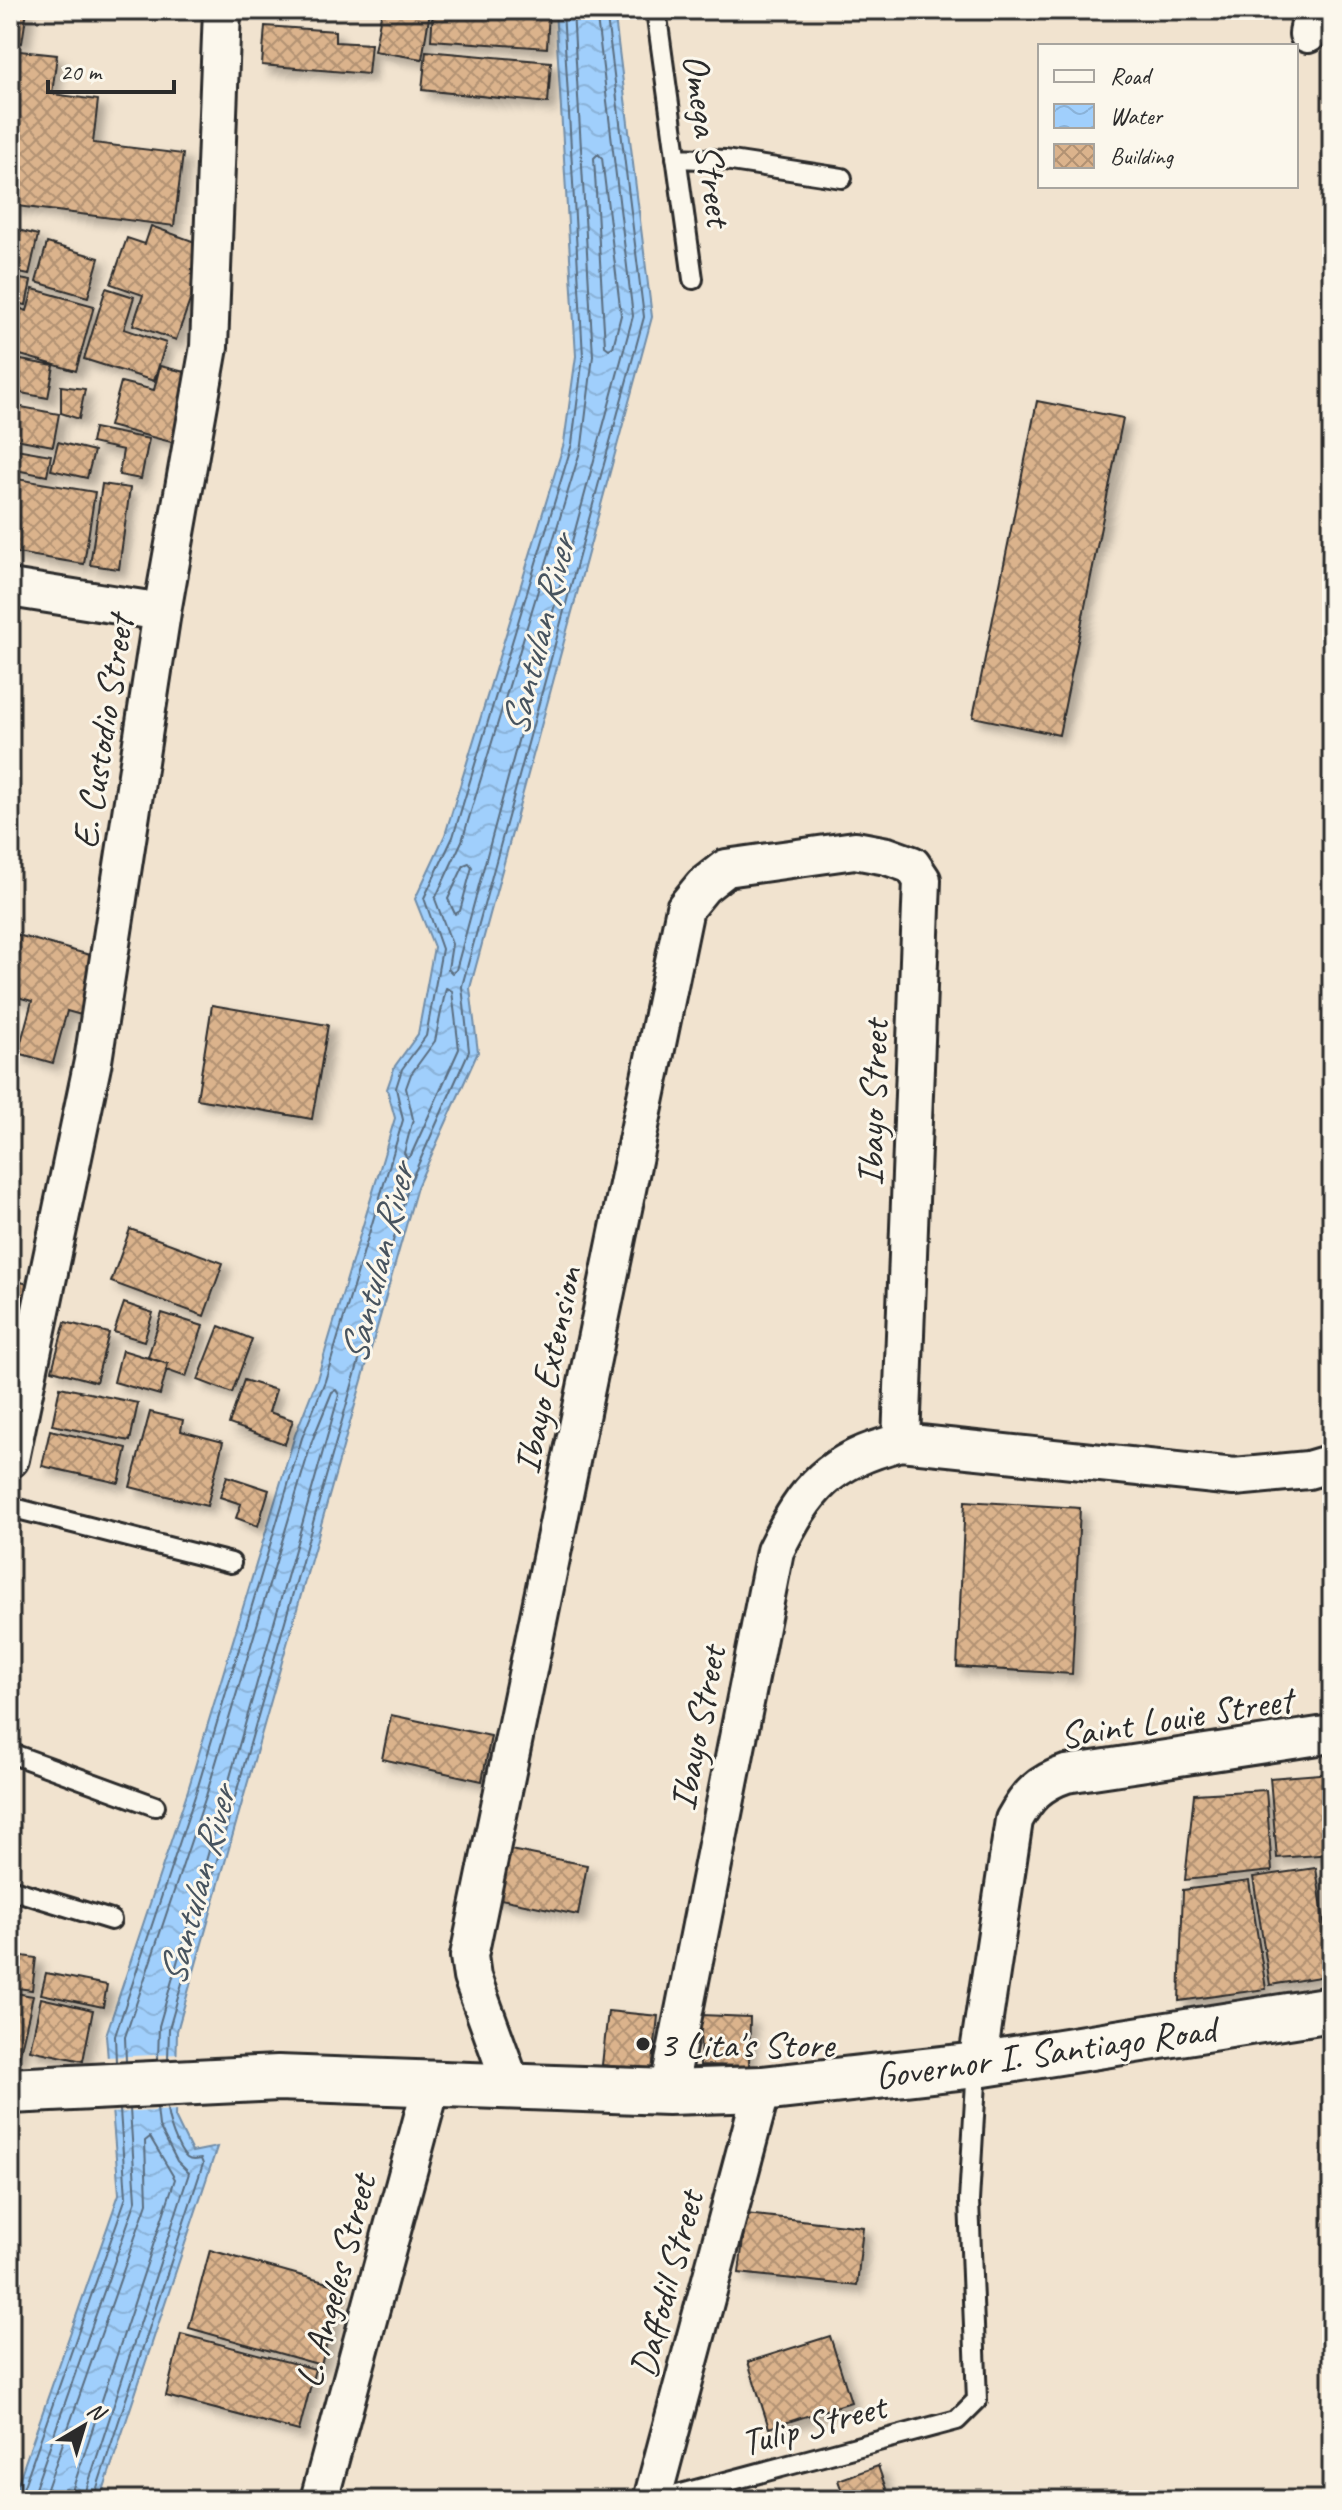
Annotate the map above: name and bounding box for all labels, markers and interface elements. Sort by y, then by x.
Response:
scale bar [48,44,174,94]
legend [1038,44,1298,188]
street label: Omega Street [672,51,743,232]
text: 20 m [60,57,103,87]
text: Road [1110,61,1154,91]
text: Water [1110,101,1165,131]
text: Building [1110,141,1175,171]
water label: Santulan River [489,525,588,741]
street label: E. Custodio Street [61,607,145,852]
street label: Ibayo Street [846,1016,899,1187]
water label: Santulan River [328,1153,427,1369]
street label: Ibayo Extension [503,1261,593,1478]
street label: Ibayo Street [659,1639,737,1814]
street label: Saint Louie Street [1057,1675,1301,1759]
water label: Santulan River [147,1775,249,1991]
street label: Governor I. Santiago Road [872,2005,1224,2100]
place label: 3 Lita's Store [659,2021,837,2068]
marker: 3 Lita's Store [634,2035,652,2053]
street label: L. Angeles Street [285,2167,387,2392]
street label: Daffodil Street [619,2183,715,2382]
street label: Tulip Street [736,2382,894,2466]
north arrow [44,2386,124,2466]
text: N [82,2396,112,2428]

